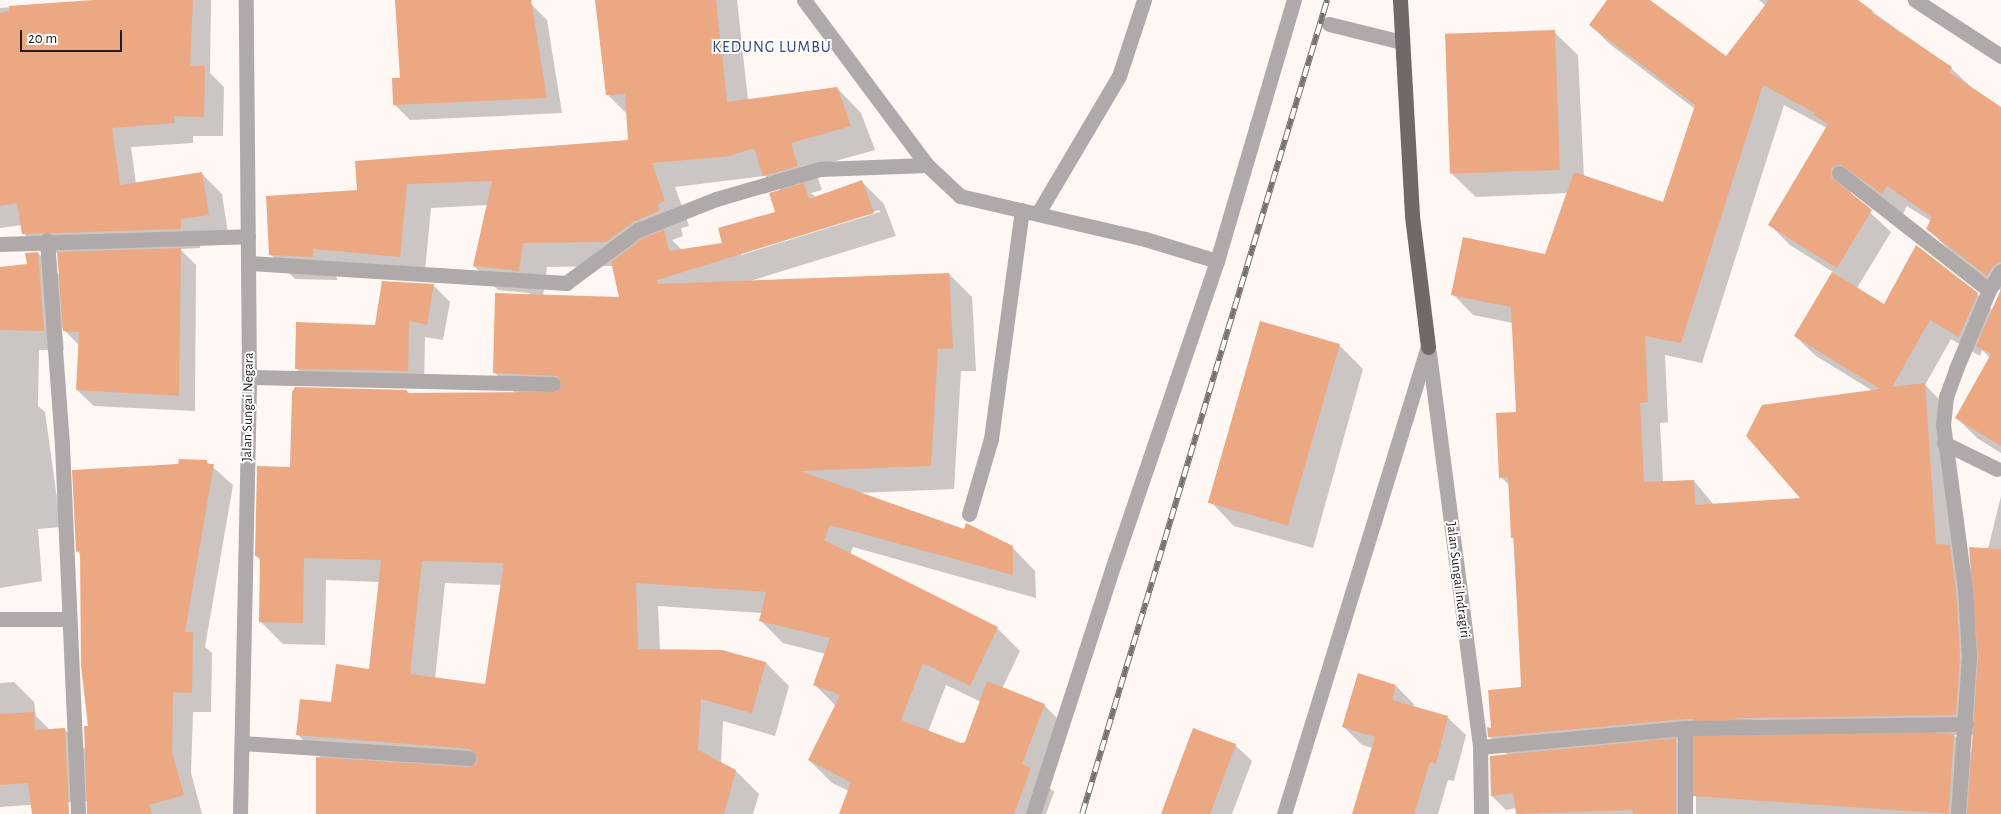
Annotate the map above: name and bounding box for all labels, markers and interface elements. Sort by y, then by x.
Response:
scale bar [22,20,125,52]
text: 20 m [28,31,57,46]
district label: KEDUNG LUMBU [711,37,833,57]
street label: Jalan Sungai Negara [239,352,257,462]
street label: Jalan Sungai Indragiri [1443,521,1473,639]

